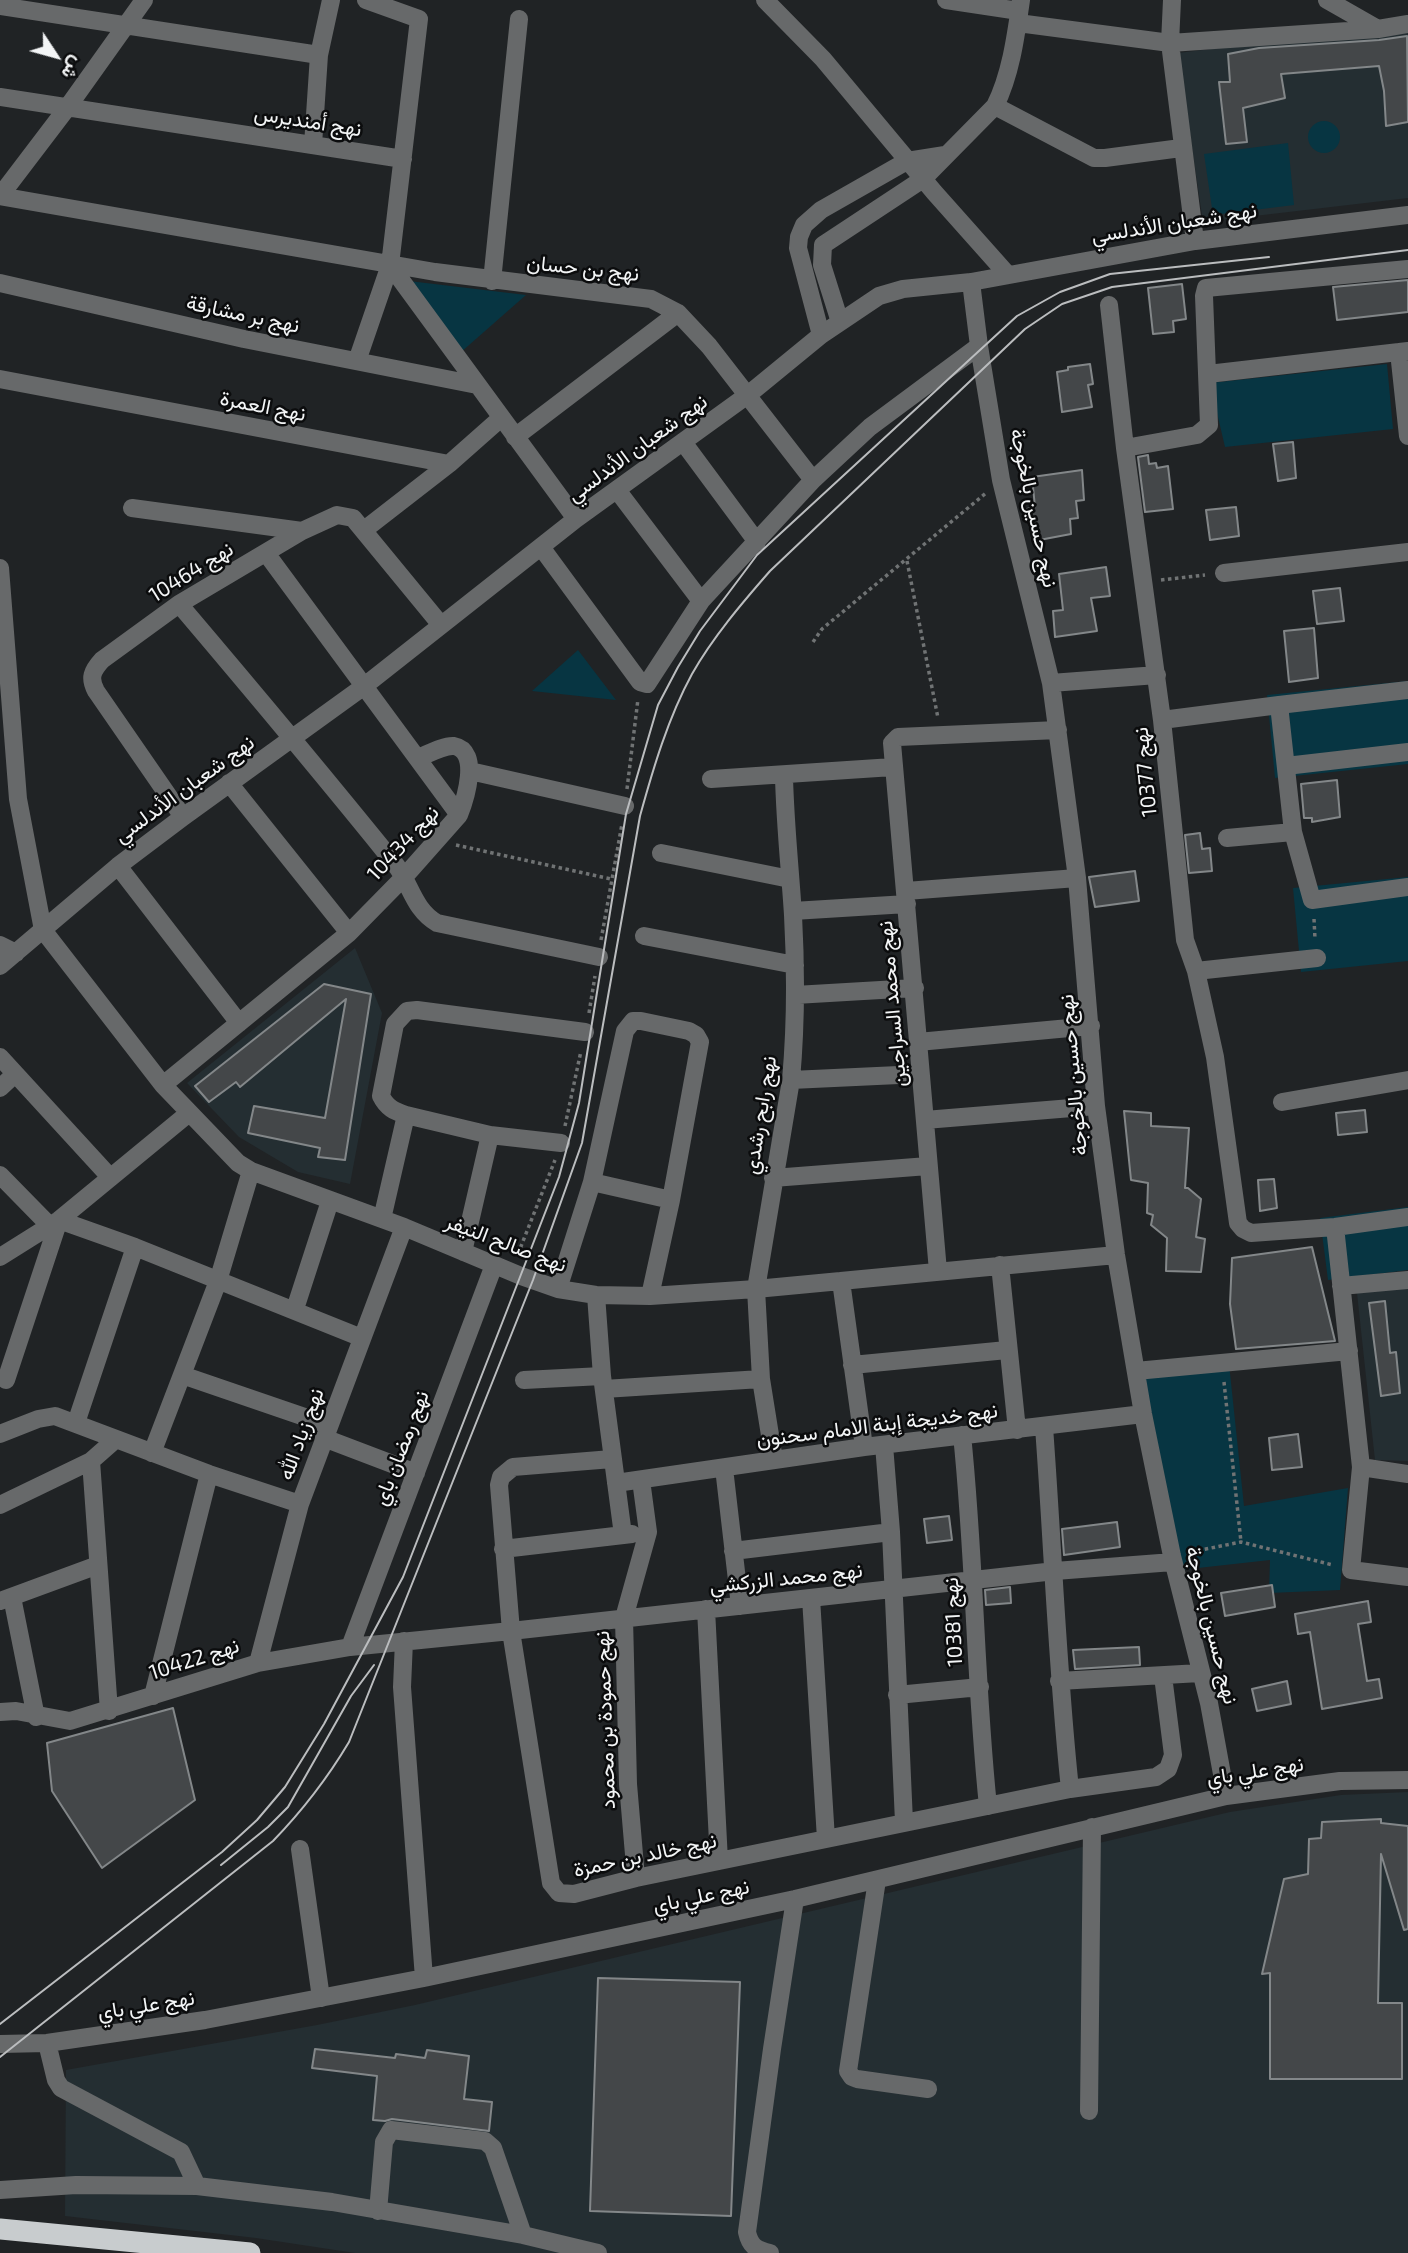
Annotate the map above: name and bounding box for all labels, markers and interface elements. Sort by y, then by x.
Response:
north arrow [21,21,91,91]
text: ش [57,53,89,85]
street label: نهج أمنديرس [252,100,364,142]
street label: نهج شعبان الأندلسي [1089,197,1259,249]
street label: نهج بن حسان [525,250,641,286]
street label: نهج بر مشارقة [184,290,302,338]
street label: نهج العمرة [218,385,308,427]
street label: نهج شعبان الأندلسي [562,389,712,507]
street label: نهج حسين بالخوجة [1005,426,1063,590]
street label: نهج 10464 [144,536,238,608]
street label: نهج 10377 [1128,726,1162,818]
street label: نهج شعبان الأندلسي [109,730,259,848]
street label: نهج 10434 [362,800,444,886]
street label: نهج محمد السراجين [872,920,912,1088]
street label: نهج حسين بالخوجة [1053,993,1093,1157]
street label: نهج رابح رشدي [738,1054,782,1176]
street label: نهج صالح النيفر [442,1208,570,1278]
street label: نهج زياد الله [273,1385,329,1483]
street label: نهج رمضان باي [368,1387,434,1509]
street label: نهج خديجة إبنة الامام سحنون [755,1398,999,1452]
street label: نهج حسين بالخوجة [1180,1543,1244,1707]
street label: نهج محمد الزركشي [708,1557,864,1599]
street label: نهج 10381 [938,1577,968,1667]
street label: نهج حمودة بن محمود [589,1630,621,1810]
street label: نهج 10422 [146,1633,242,1685]
street label: نهج علي باي [1205,1751,1305,1791]
street label: نهج خالد بن حمزة [571,1828,719,1882]
street label: نهج علي باي [650,1873,752,1919]
street label: نهج علي باي [96,1985,196,2025]

